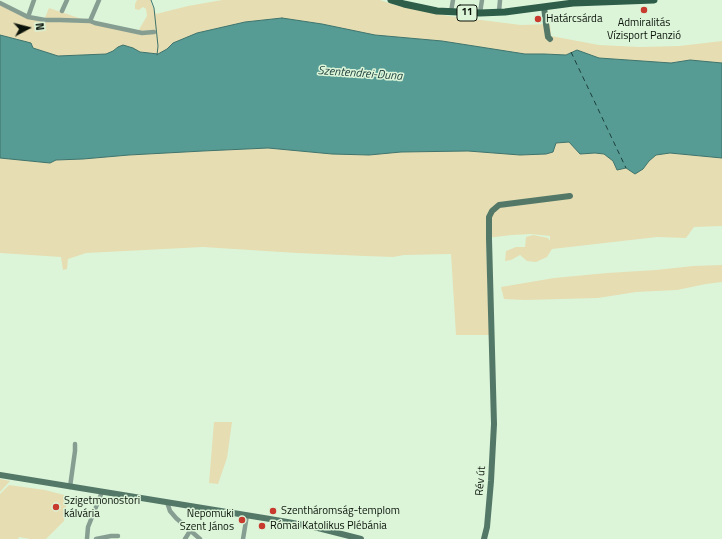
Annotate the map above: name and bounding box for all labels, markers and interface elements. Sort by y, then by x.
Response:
road number: 11 [457,5,477,21]
marker: Admiralitás Vízisport Panzió [639,5,649,15]
north arrow [8,8,48,48]
place label: Határcsárda [546,12,602,26]
marker: Határcsárda [533,14,543,24]
place label: Admiralitás Vízisport Panzió [607,16,681,42]
text: N [32,22,48,31]
water label: Szentendrei-Duna [317,64,403,84]
street label: Rév út [473,466,489,496]
place label: Szigetmonostori kálvária [64,494,140,520]
marker: Szigetmonostori kálvária [51,502,61,512]
place label: Szentháromság-templom [281,504,400,518]
marker: Szentháromság-templom [268,506,278,516]
place label: Nepomuki Szent János [180,507,234,533]
marker: Nepomuki Szent János [237,515,247,525]
place label: Római Katolikus Plébánia [270,519,387,533]
marker: Római Katolikus Plébánia [257,521,267,531]

